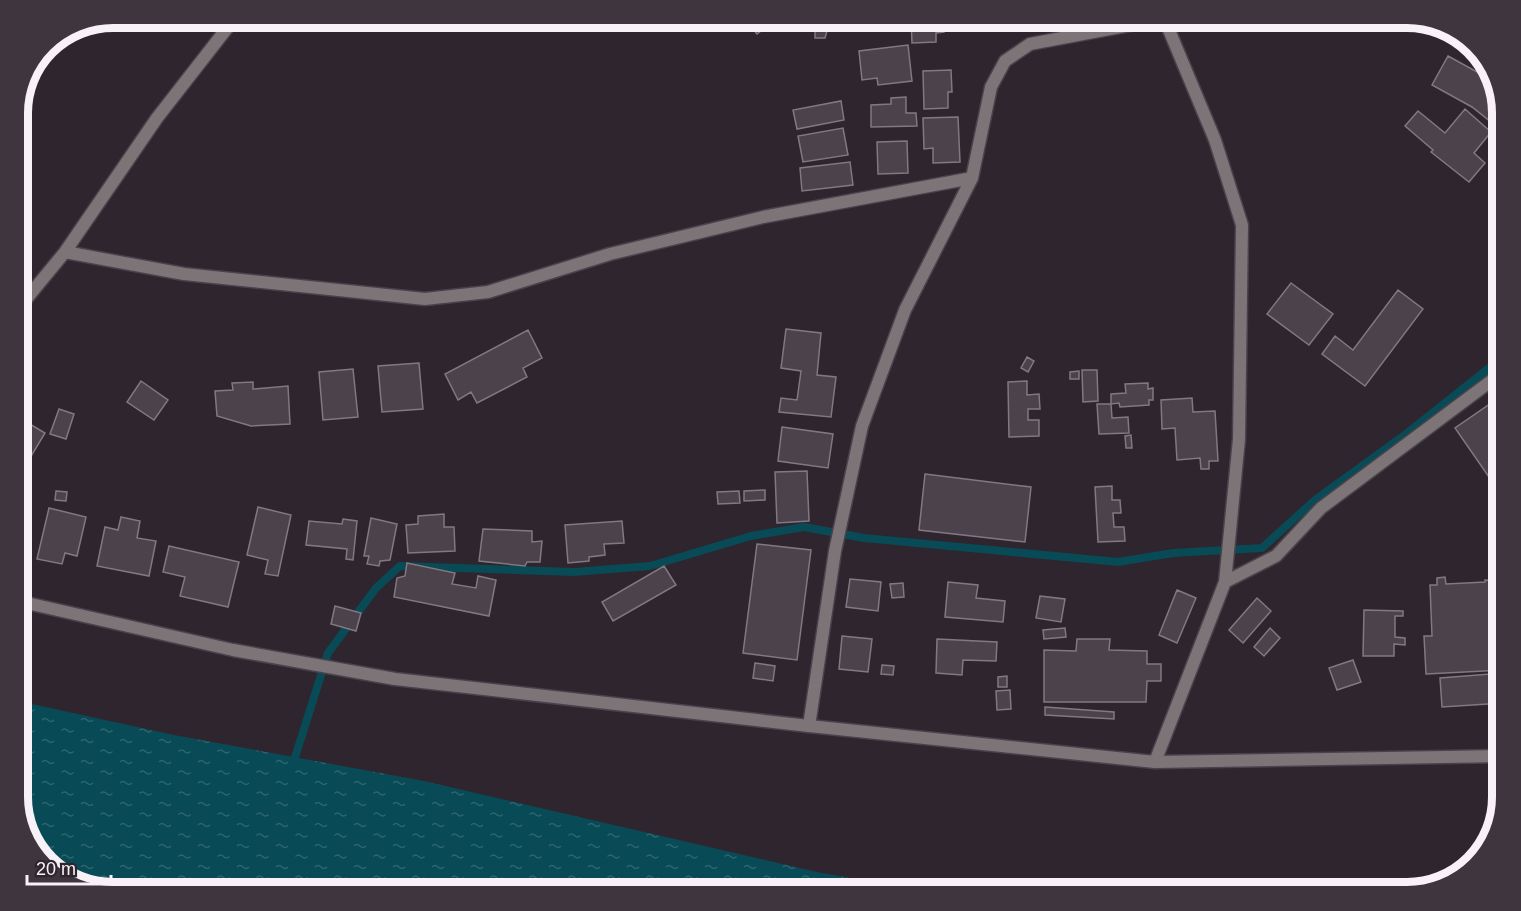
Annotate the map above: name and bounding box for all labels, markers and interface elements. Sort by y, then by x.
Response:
scale bar [27,848,111,886]
text: 20 m [36,859,76,879]

